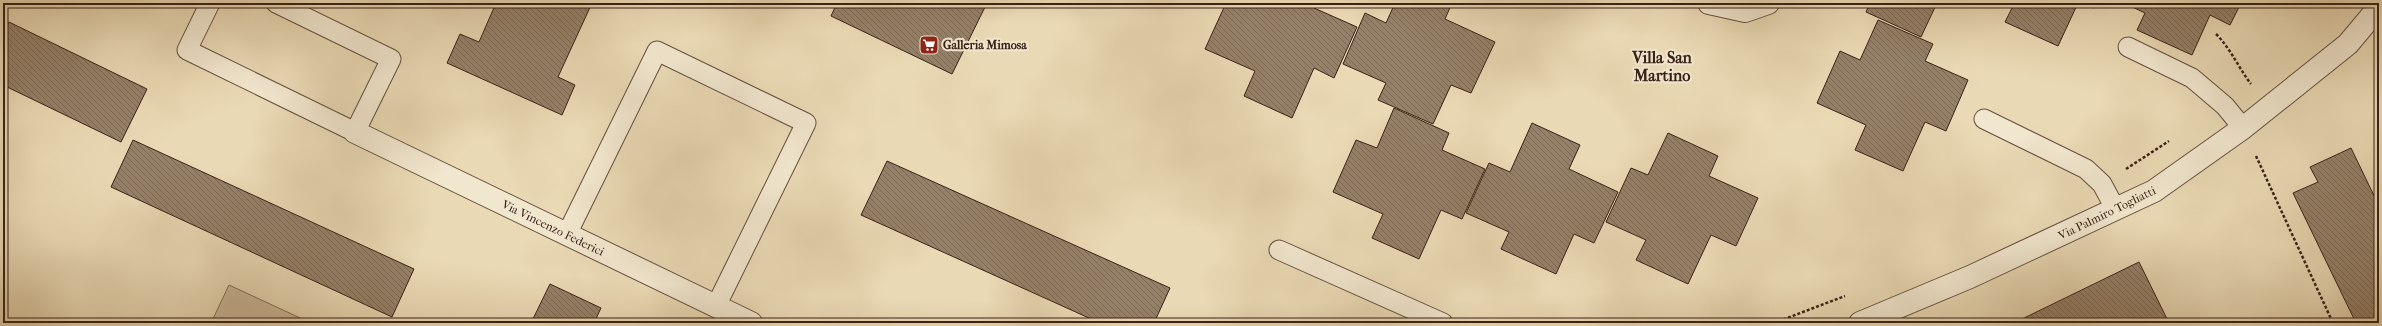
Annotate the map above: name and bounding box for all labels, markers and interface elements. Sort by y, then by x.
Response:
supermarket icon: Galleria Mimosa [918,34,940,56]
place label: Galleria Mimosa [943,38,1027,52]
district label: Villa San Martino [1631,48,1693,85]
street label: Via Palmiro Togliatti [2055,183,2158,243]
street label: Via Vincenzo Federici [499,197,607,259]

